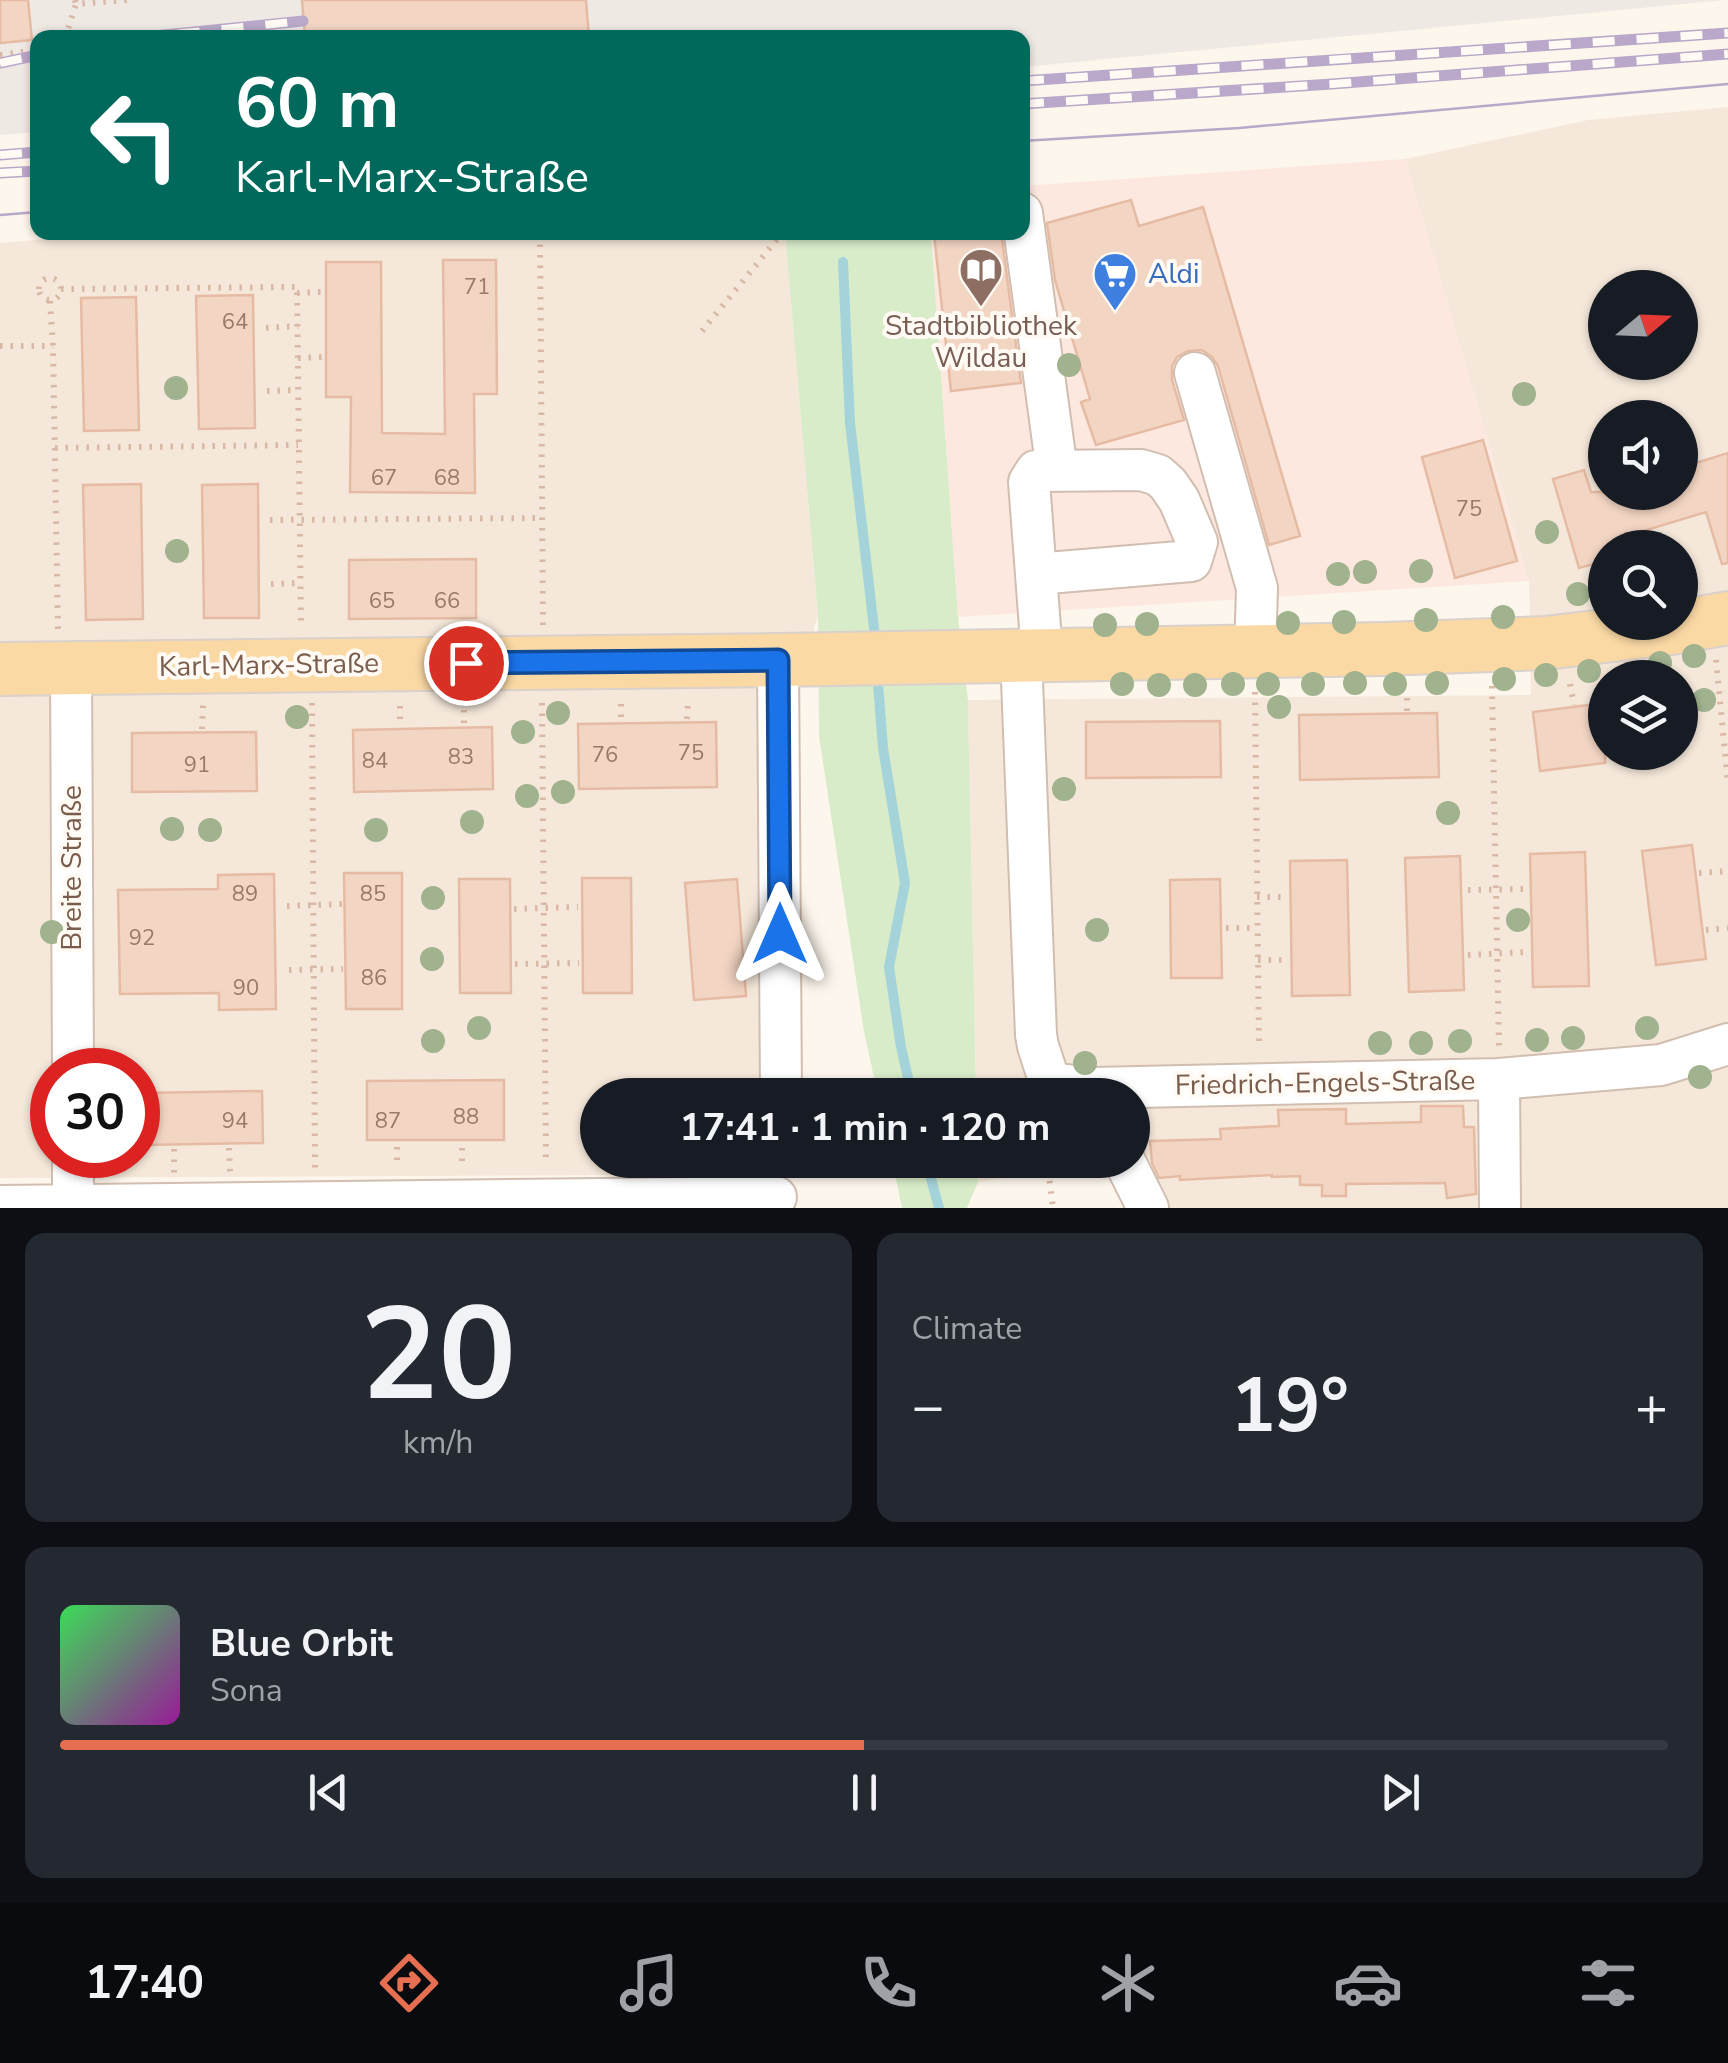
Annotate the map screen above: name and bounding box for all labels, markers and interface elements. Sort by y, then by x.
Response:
text: 60 m [235,56,399,152]
icon: left [70,70,200,200]
text: Karl-Marx-Straße [235,147,589,208]
library icon: Stadtbibliothek Wildau [958,247,1004,308]
supermarket icon: Aldi [1092,251,1138,312]
place label: Aldi [1148,255,1199,293]
north arrow [1588,270,1698,380]
map controls [1588,270,1698,770]
house number: 71 [464,272,490,302]
house number: 64 [222,307,248,337]
place label: Stadtbibliothek Wildau [885,307,1078,377]
button: sound [1588,400,1698,510]
house number: 67 [371,463,397,493]
house number: 68 [434,463,460,493]
house number: 75 [1456,494,1482,524]
button: search [1588,530,1698,640]
house number: 65 [369,586,395,616]
house number: 66 [434,586,460,616]
pin [424,621,509,706]
icon: arrive [439,636,494,691]
street label: Karl-Marx-Straße [159,644,379,686]
button: layers [1588,660,1698,770]
house number: 75 [678,738,704,768]
house number: 76 [592,740,618,770]
house number: 83 [448,742,474,772]
house number: 84 [362,746,388,776]
house number: 91 [184,750,210,780]
street label: Breite Straße [53,785,91,951]
house number: 89 [232,879,258,909]
house number: 85 [360,879,386,909]
position arrow [728,882,832,986]
house number: 92 [129,923,155,953]
house number: 86 [361,963,387,993]
house number: 90 [233,973,259,1003]
speed limit sign: 30 [30,1048,160,1178]
street label: Friedrich-Engels-Straße [1175,1061,1475,1105]
house number: 88 [453,1102,479,1132]
text: 17:41 · 1 min · 120 m [680,1102,1050,1153]
house number: 94 [222,1106,248,1136]
house number: 87 [375,1106,401,1136]
text: 20 [360,1267,516,1444]
text: Climate [912,1307,1022,1350]
text: 19° [1231,1355,1349,1457]
text: − [912,1369,945,1444]
text: + [1635,1369,1668,1444]
text: km/h [403,1421,474,1464]
text: Blue Orbit [210,1618,393,1669]
text: Sona [210,1669,283,1712]
icon: previous [301,1765,356,1820]
icon: pause [837,1765,892,1820]
icon: next [1373,1765,1428,1820]
icon: directions [374,1948,444,2018]
icon: music [614,1948,684,2018]
icon: phone [854,1948,924,2018]
icon: climate [1093,1948,1163,2018]
icon: car [1333,1948,1403,2018]
icon: filters [1573,1948,1643,2018]
text: 17:40 [85,1953,204,2014]

